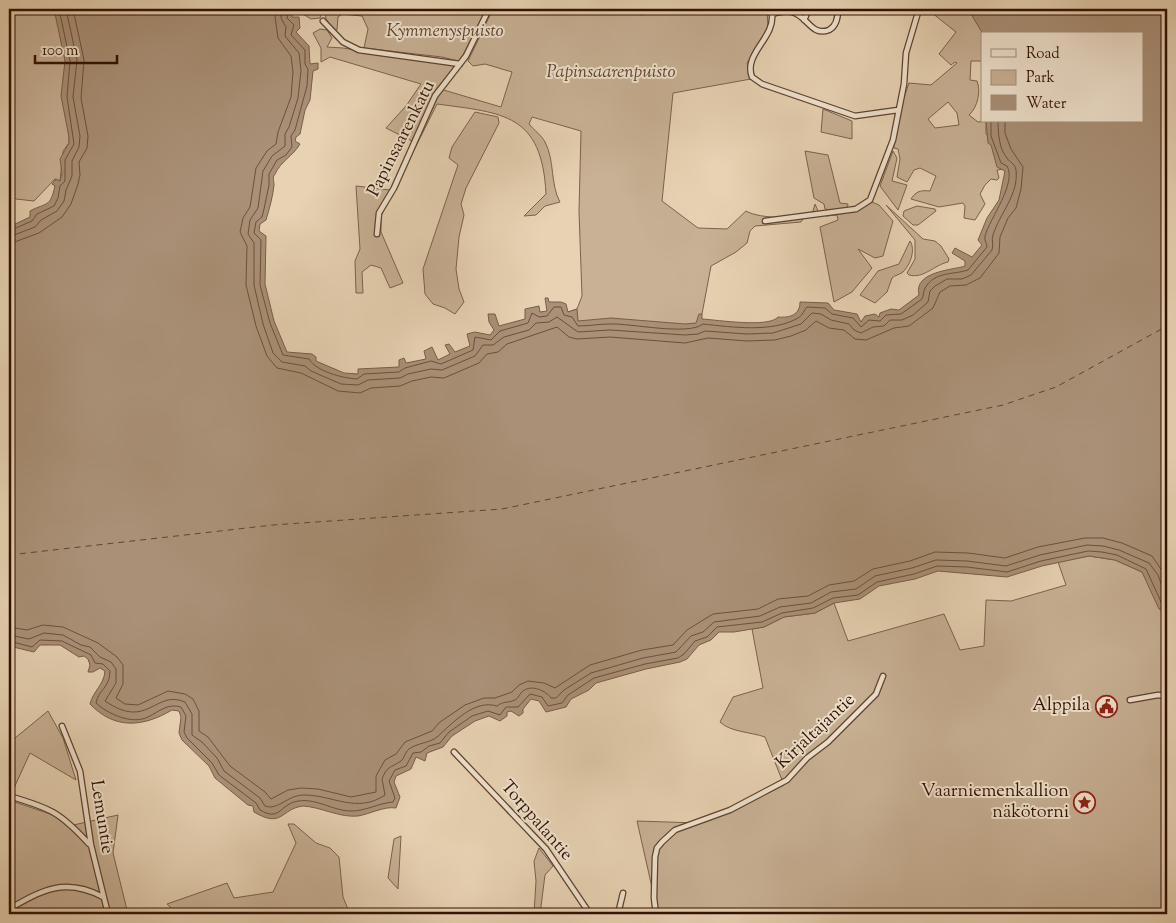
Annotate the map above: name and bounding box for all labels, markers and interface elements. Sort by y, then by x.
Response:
park label: Kymmenyspuisto [386,19,504,45]
scale bar [35,32,118,64]
legend [981,32,1144,122]
text: 100 m [42,41,79,62]
text: Road [1026,44,1060,65]
park label: Papinsaarenpuisto [546,60,676,86]
text: Park [1026,68,1055,89]
street label: Papinsaarenkatu [361,76,443,202]
text: Water [1026,94,1067,115]
street label: Kirjaltajantie [770,688,862,776]
place label: Alppila [1032,693,1090,719]
public building icon: Alppila [1094,694,1118,718]
street label: Torppalantie [494,775,578,867]
street label: Lemuntie [82,778,120,856]
place label: Vaarniemenkallion näkötorni [921,779,1069,826]
place icon: Vaarniemenkallion näkötorni [1073,790,1097,814]

